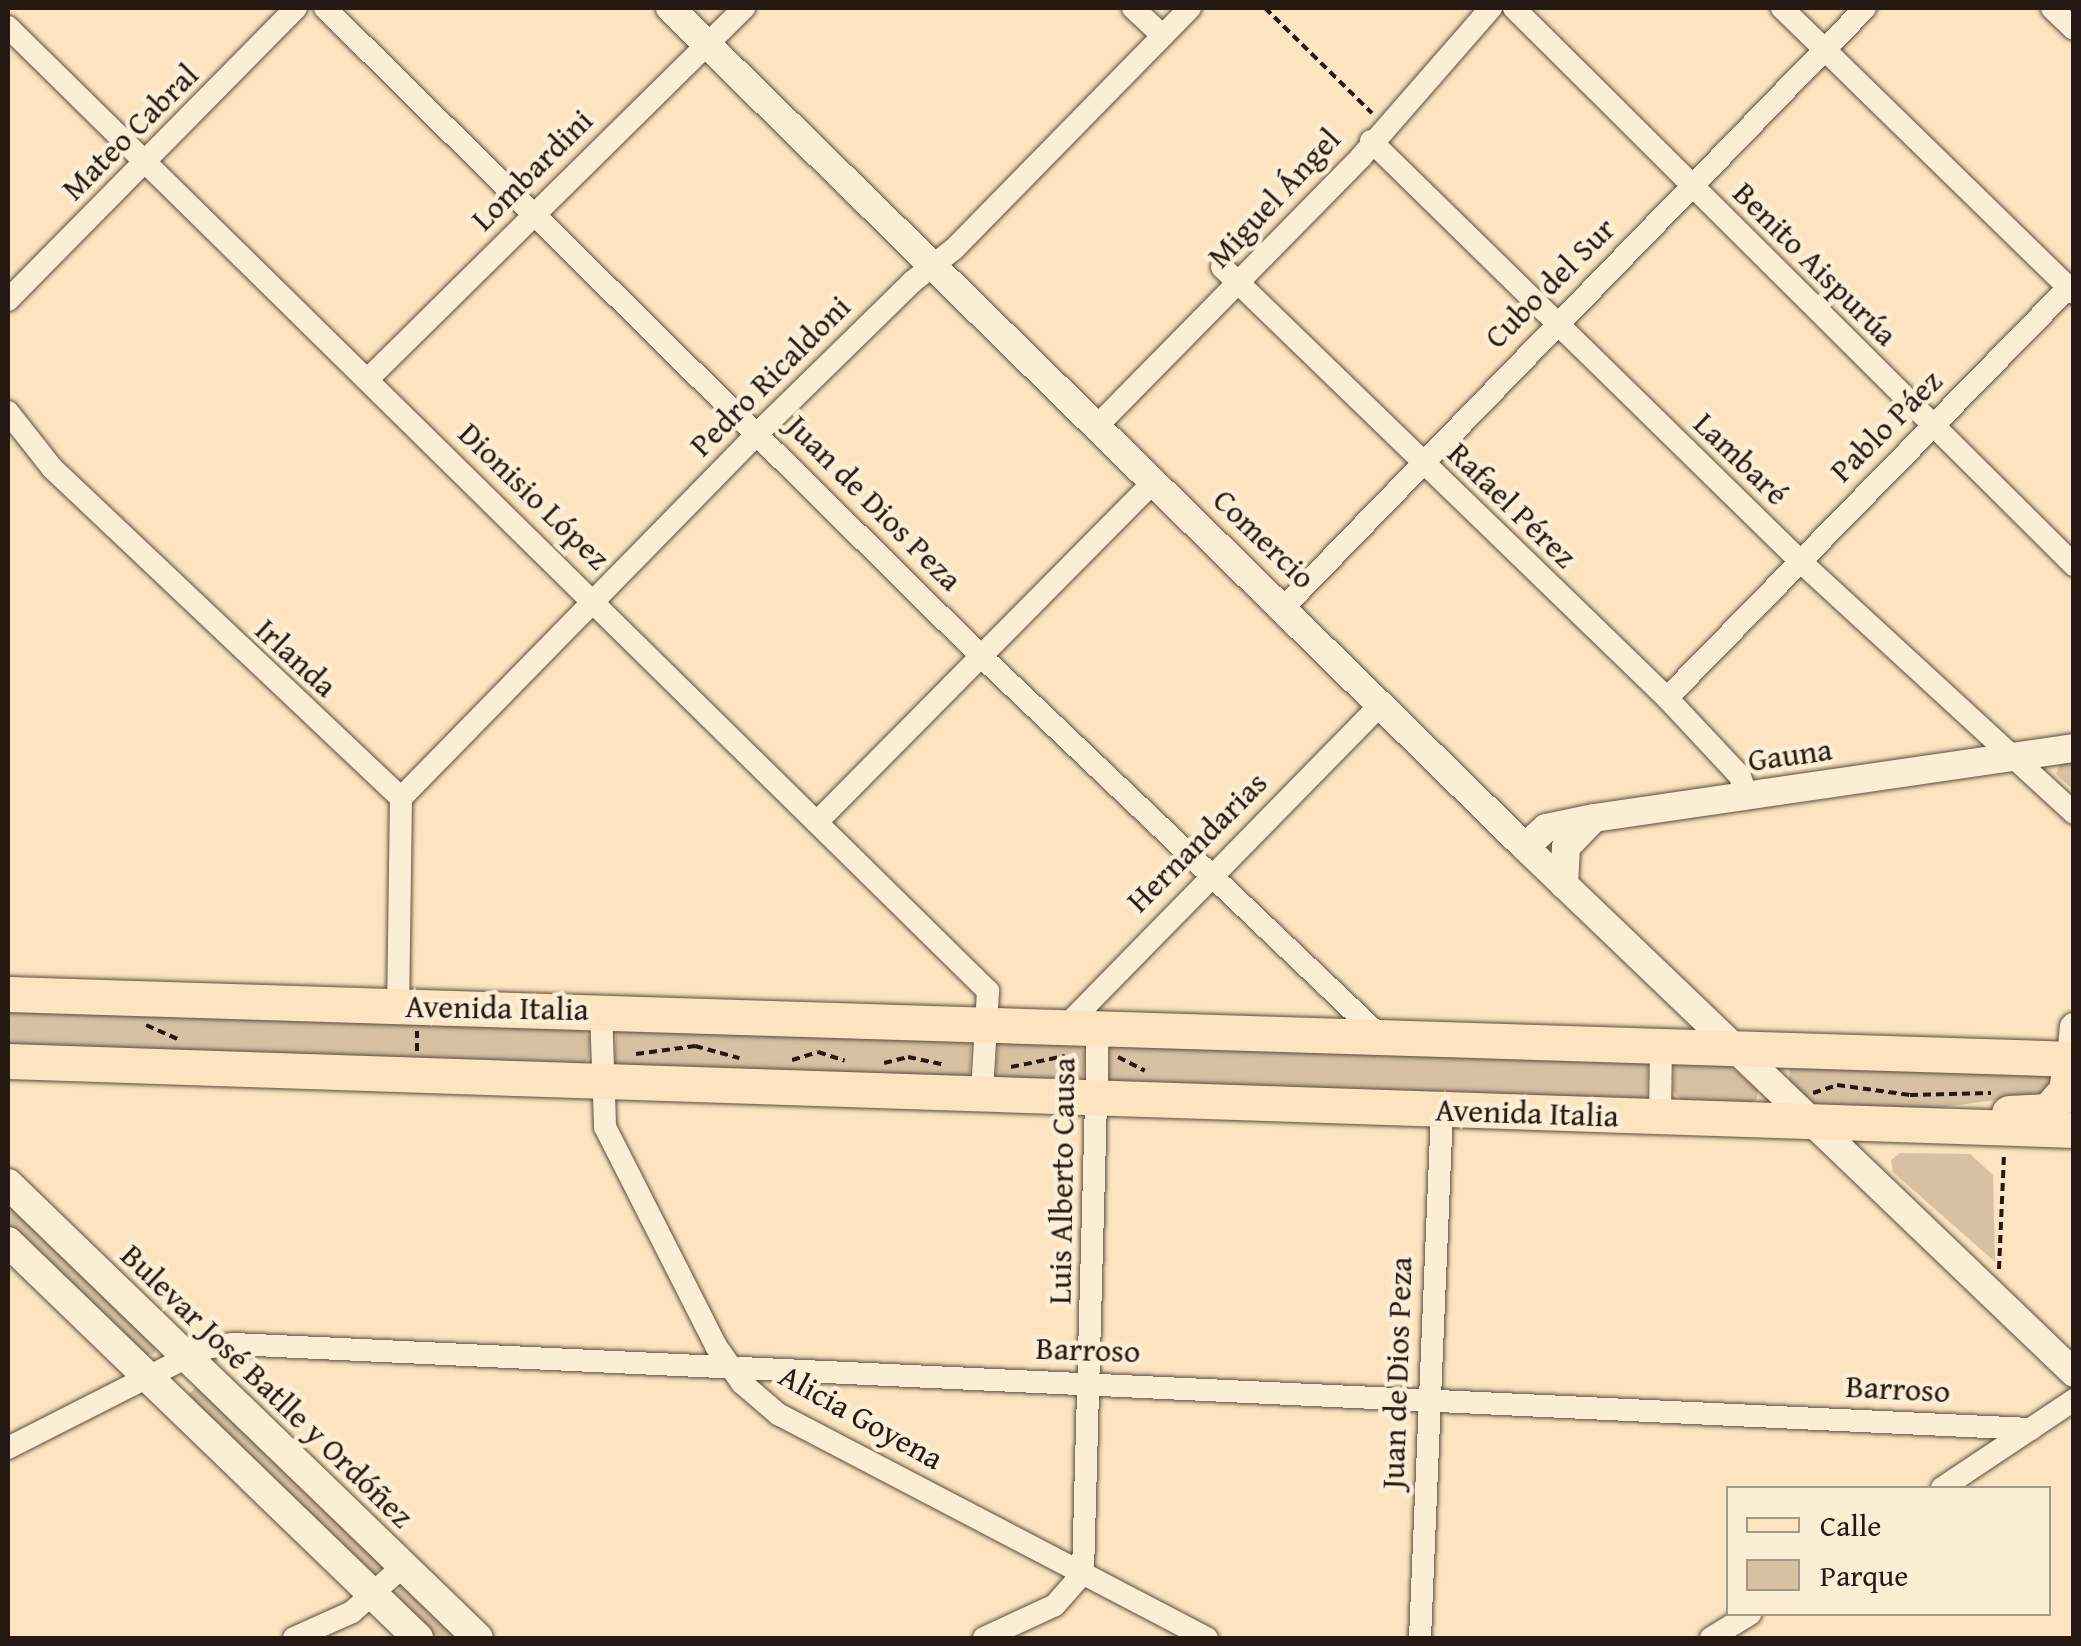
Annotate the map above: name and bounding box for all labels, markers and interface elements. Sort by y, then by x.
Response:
street label: Mateo Cabral [54,56,206,208]
street label: Lombardini [463,101,601,239]
street label: Miguel Ángel [1200,120,1348,276]
street label: Benito Aispurúa [1725,174,1905,354]
street label: Cubo del Sur [1477,210,1623,356]
street label: Pedro Ricaldoni [682,288,858,464]
street label: Pablo Páez [1822,362,1950,490]
street label: Lambaré [1686,405,1796,513]
street label: Juan de Dios Peza [778,407,970,599]
street label: Dionisio López [451,414,617,578]
street label: Rafael Pérez [1440,434,1584,576]
street label: Comercio [1205,481,1323,597]
street label: Irlanda [247,611,345,705]
street label: Gauna [1746,730,1834,780]
street label: Hernandarias [1119,764,1275,920]
street label: Avenida Italia [405,987,589,1029]
street label: Luis Alberto Causa [1041,1057,1083,1305]
street label: Avenida Italia [1435,1091,1619,1135]
street label: Bulevar José Batlle y Ordóñez [113,1236,421,1536]
street label: Juan de Dios Peza [1374,1256,1420,1490]
street label: Barroso [1035,1329,1141,1371]
street label: Alicia Goyena [772,1356,950,1478]
street label: Barroso [1845,1367,1951,1411]
legend [1726,1486,2051,1616]
text: Calle [1820,1503,1881,1547]
text: Parque [1820,1553,1908,1597]

